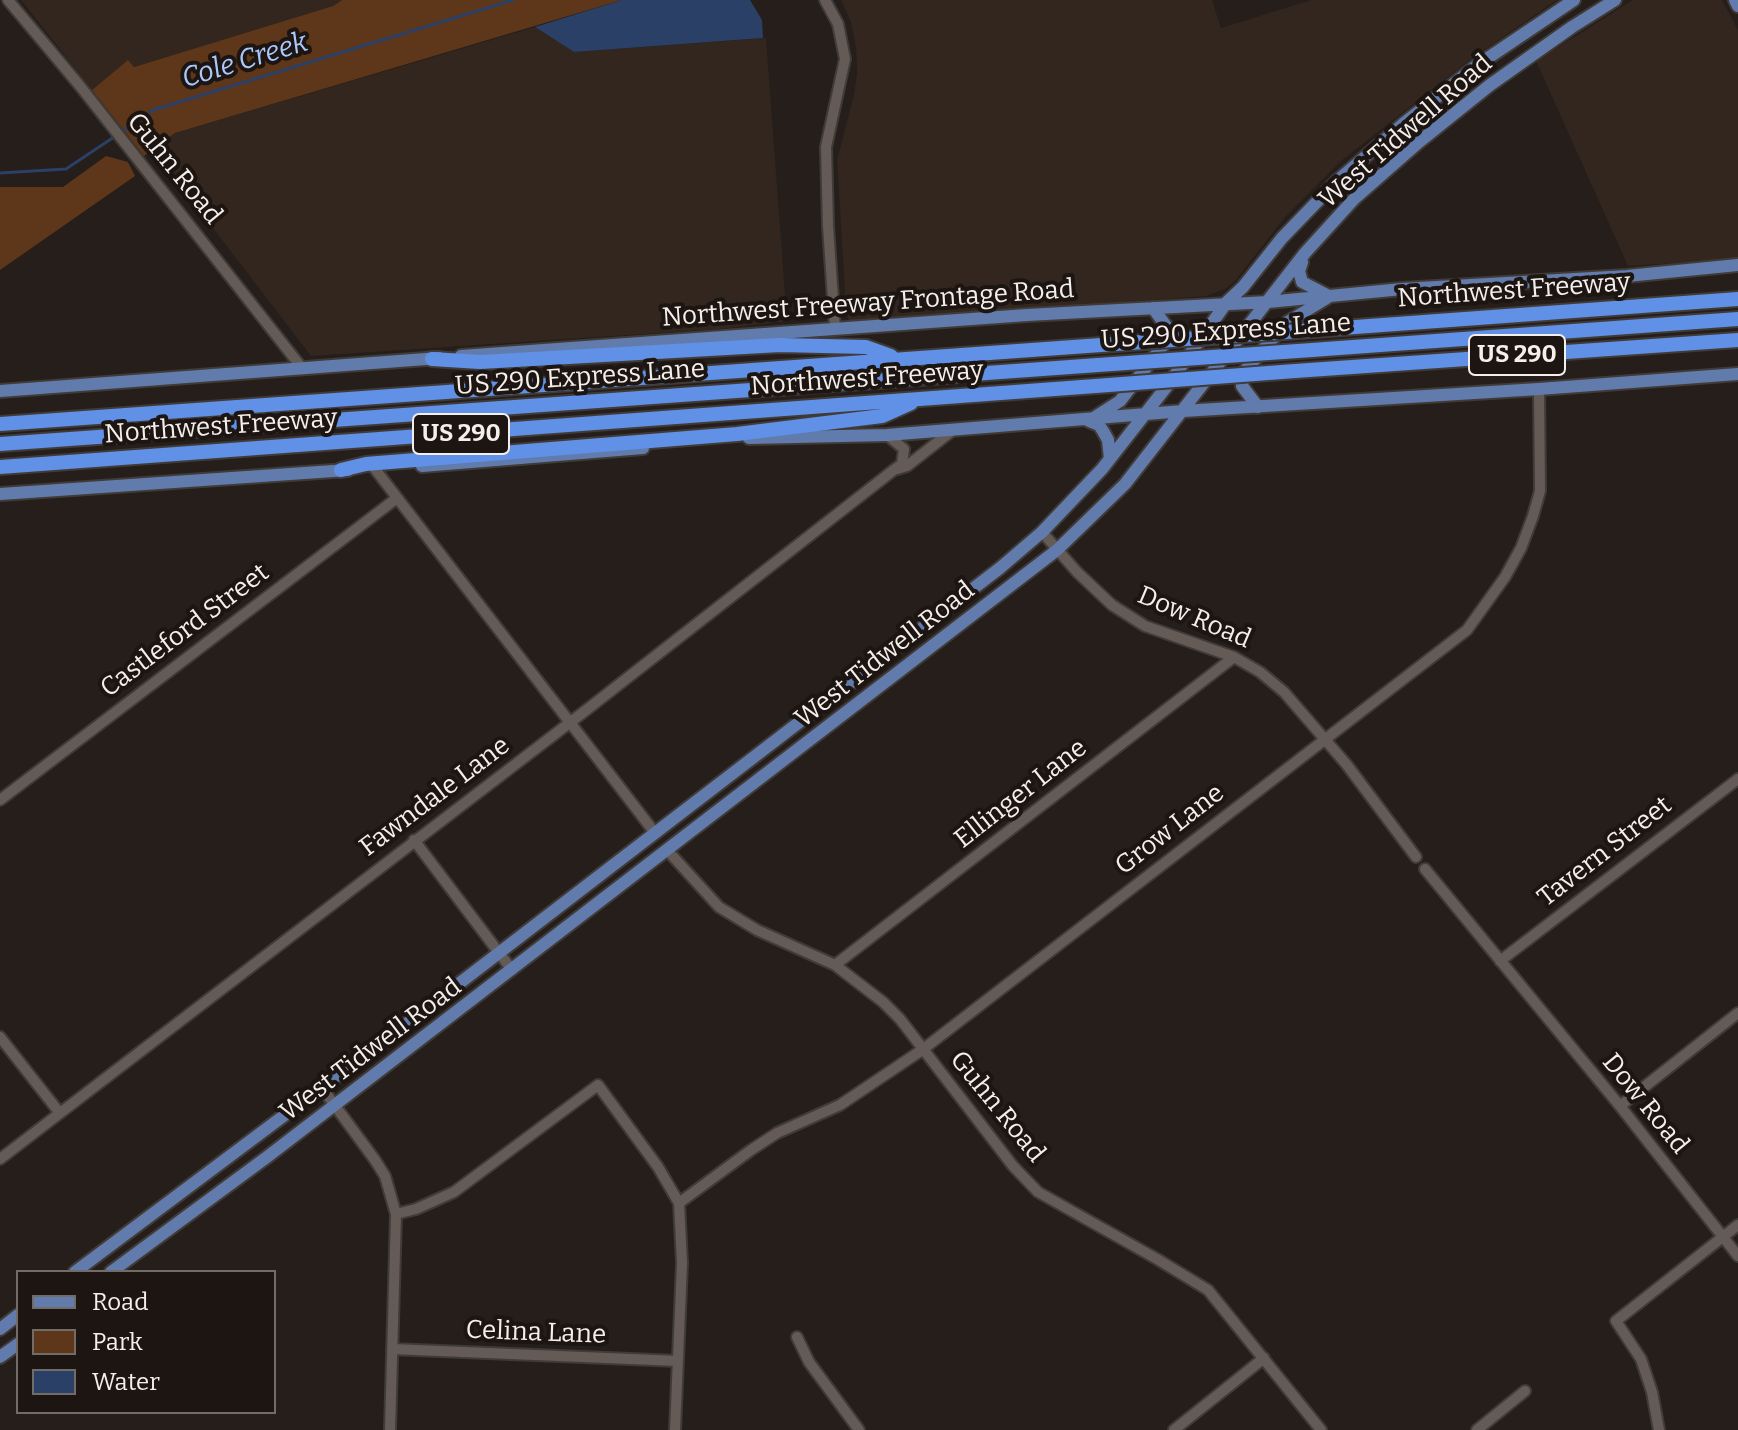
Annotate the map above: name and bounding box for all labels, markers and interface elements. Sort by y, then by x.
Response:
water label: Cole Creek [178,26,312,96]
street label: West Tidwell Road [1313,48,1499,216]
street label: Guhn Road [120,107,228,231]
street label: Northwest Freeway [1397,267,1631,315]
street label: Northwest Freeway Frontage Road [661,274,1075,334]
street label: US 290 Express Lane [1100,308,1352,356]
road number: US 290 [1469,335,1565,375]
street label: US 290 Express Lane [454,354,706,402]
street label: Northwest Freeway [750,355,984,403]
street label: Northwest Freeway [104,403,338,451]
road number: US 290 [413,414,509,454]
street label: Castleford Street [95,558,275,704]
street label: West Tidwell Road [789,575,981,735]
street label: Dow Road [1133,580,1255,656]
street label: Fawndale Lane [354,730,516,864]
street label: Ellinger Lane [949,733,1093,855]
street label: Grow Lane [1109,778,1231,882]
street label: Tavern Street [1532,790,1678,914]
street label: West Tidwell Road [274,972,468,1128]
street label: Guhn Road [943,1045,1051,1169]
street label: Dow Road [1595,1048,1695,1160]
legend [16,1270,276,1414]
text: Road [92,1288,148,1316]
street label: Celina Lane [465,1315,607,1351]
text: Park [92,1328,143,1356]
text: Water [92,1368,160,1396]

